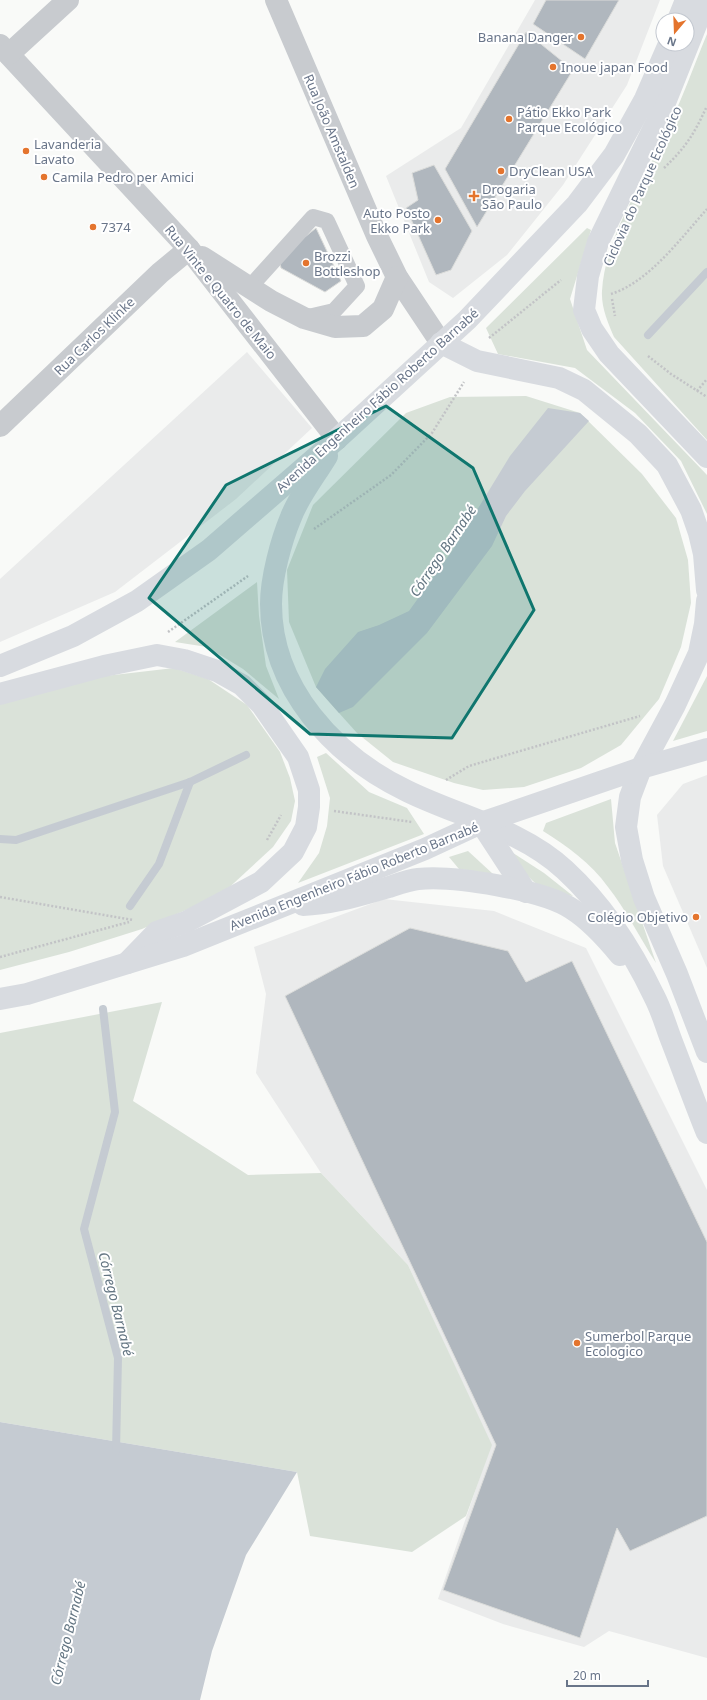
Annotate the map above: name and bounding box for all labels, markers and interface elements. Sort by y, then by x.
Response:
north arrow [655,12,695,52]
place label: Banana Danger [478,28,574,46]
marker: Banana Danger [576,32,586,42]
text: N [665,33,678,50]
place label: Inoue japan Food [561,58,668,76]
marker: Inoue japan Food [548,62,558,72]
street label: Rua João Amstalden [300,71,364,191]
place label: Pátio Ekko Park Parque Ecológico [517,103,622,136]
street label: Ciclovia do Parque Ecológico [598,103,686,269]
marker: Pátio Ekko Park Parque Ecológico [504,114,514,124]
place label: Lavanderia Lavato [34,135,101,168]
marker: Lavanderia Lavato [21,146,31,156]
place label: DryClean USA [509,162,594,180]
marker: DryClean USA [496,166,506,176]
place label: Camila Pedro per Amici [52,168,194,186]
marker: Camila Pedro per Amici [39,172,49,182]
place label: Drogaria São Paulo [482,180,542,213]
marker: Drogaria São Paulo [469,191,479,201]
place label: Auto Posto Ekko Park [363,204,430,237]
marker: Auto Posto Ekko Park [433,215,443,225]
place label: 7374 [101,218,131,236]
street label: Rua Vinte e Quatro de Maio [161,221,281,363]
marker: 7374 [88,222,98,232]
place label: Brozzi Bottleshop [314,247,381,280]
marker: Brozzi Bottleshop [301,258,311,268]
street label: Rua Carlos Klinke [50,293,138,379]
street label: Avenida Engenheiro Fábio Roberto Barnabé [272,304,482,496]
water label: Córrego Barnabé [405,501,480,600]
street label: Avenida Engenheiro Fábio Roberto Barnabé [227,818,481,934]
place label: Colégio Objetivo [587,908,688,926]
marker: Colégio Objetivo [691,912,701,922]
water label: Córrego Barnabé [94,1250,139,1358]
place label: Sumerbol Parque Ecologico [585,1327,691,1360]
marker: Sumerbol Parque Ecologico [572,1338,582,1348]
water label: Córrego Barnabé [45,1579,90,1687]
scale bar [567,1662,648,1688]
text: 20 m [573,1667,601,1684]

